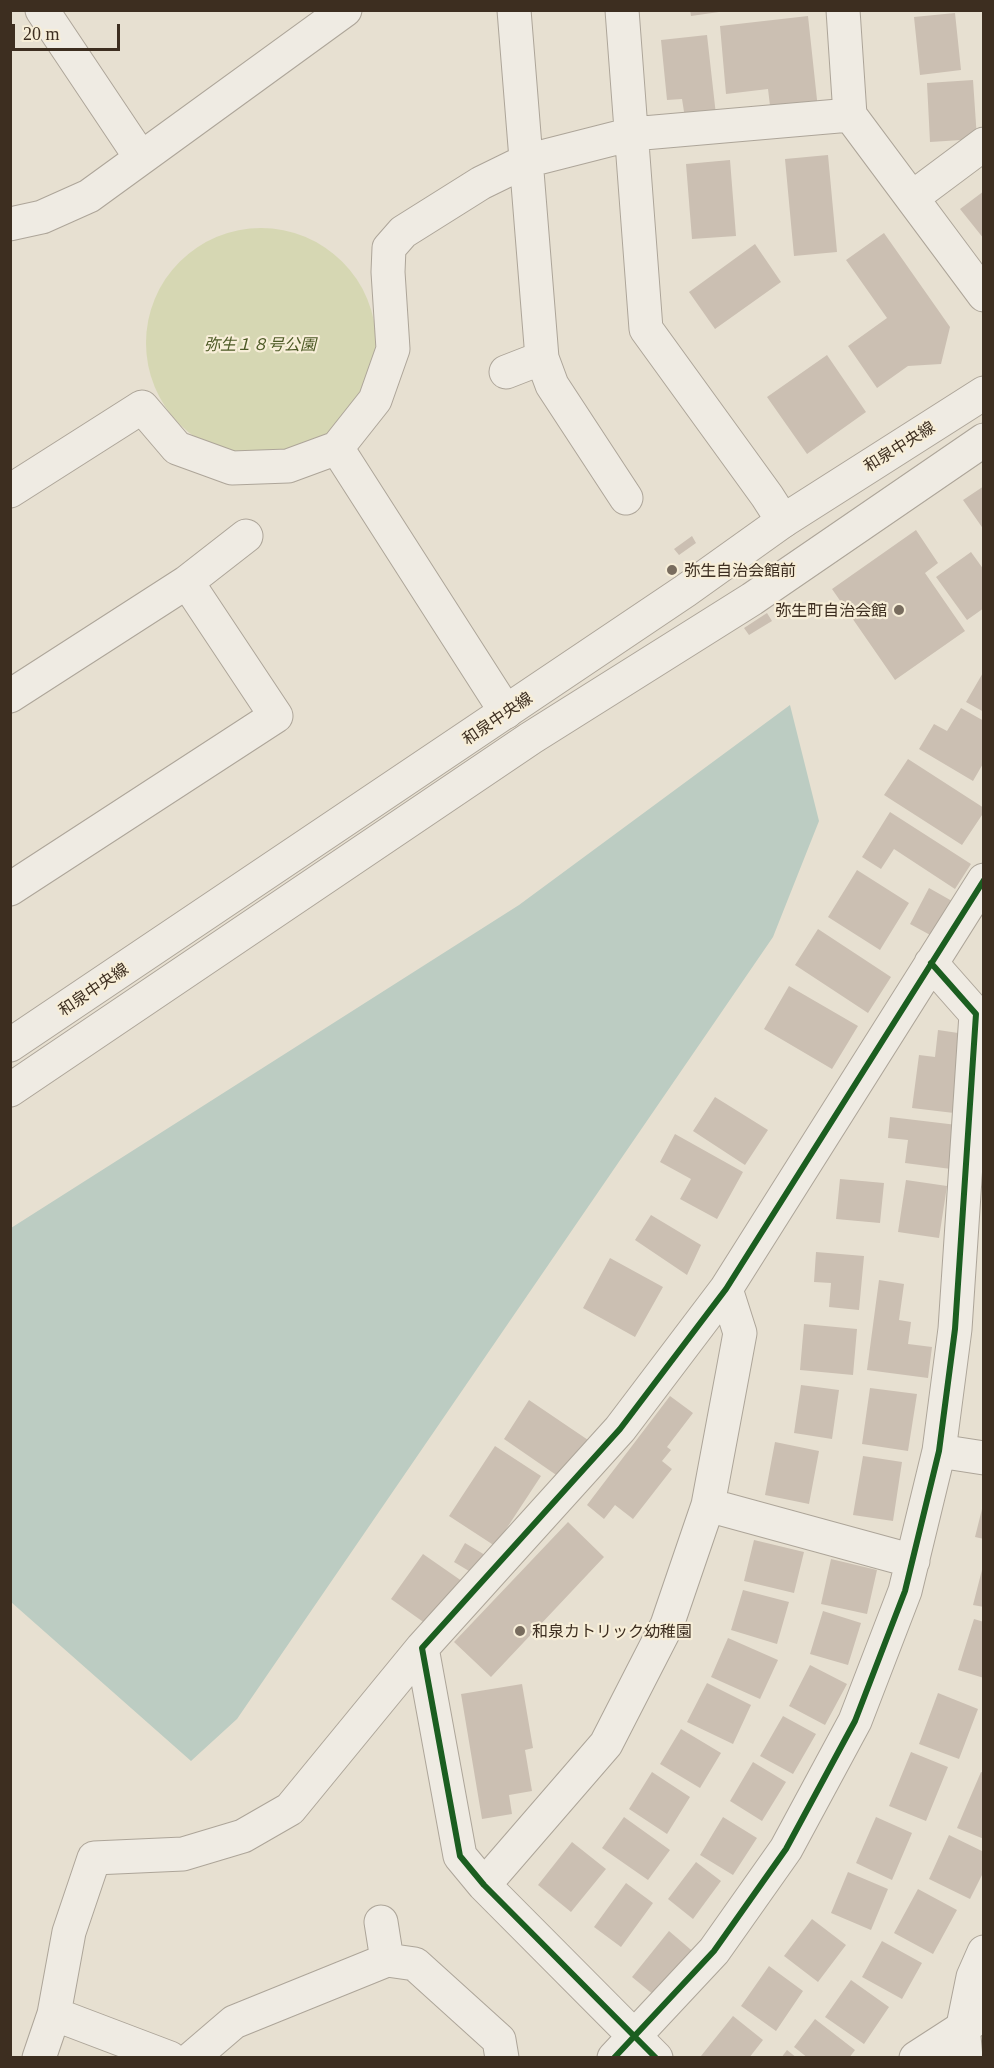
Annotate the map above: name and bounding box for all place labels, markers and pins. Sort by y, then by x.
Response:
place label: 弥生自治会館前 [684,560,796,580]
marker: 弥生自治会館前 [665,563,679,577]
place label: 弥生町自治会館 [775,600,887,620]
marker: 弥生町自治会館 [892,603,906,617]
place label: 和泉カトリック幼稚園 [532,1621,692,1641]
marker: 和泉カトリック幼稚園 [513,1624,527,1638]

